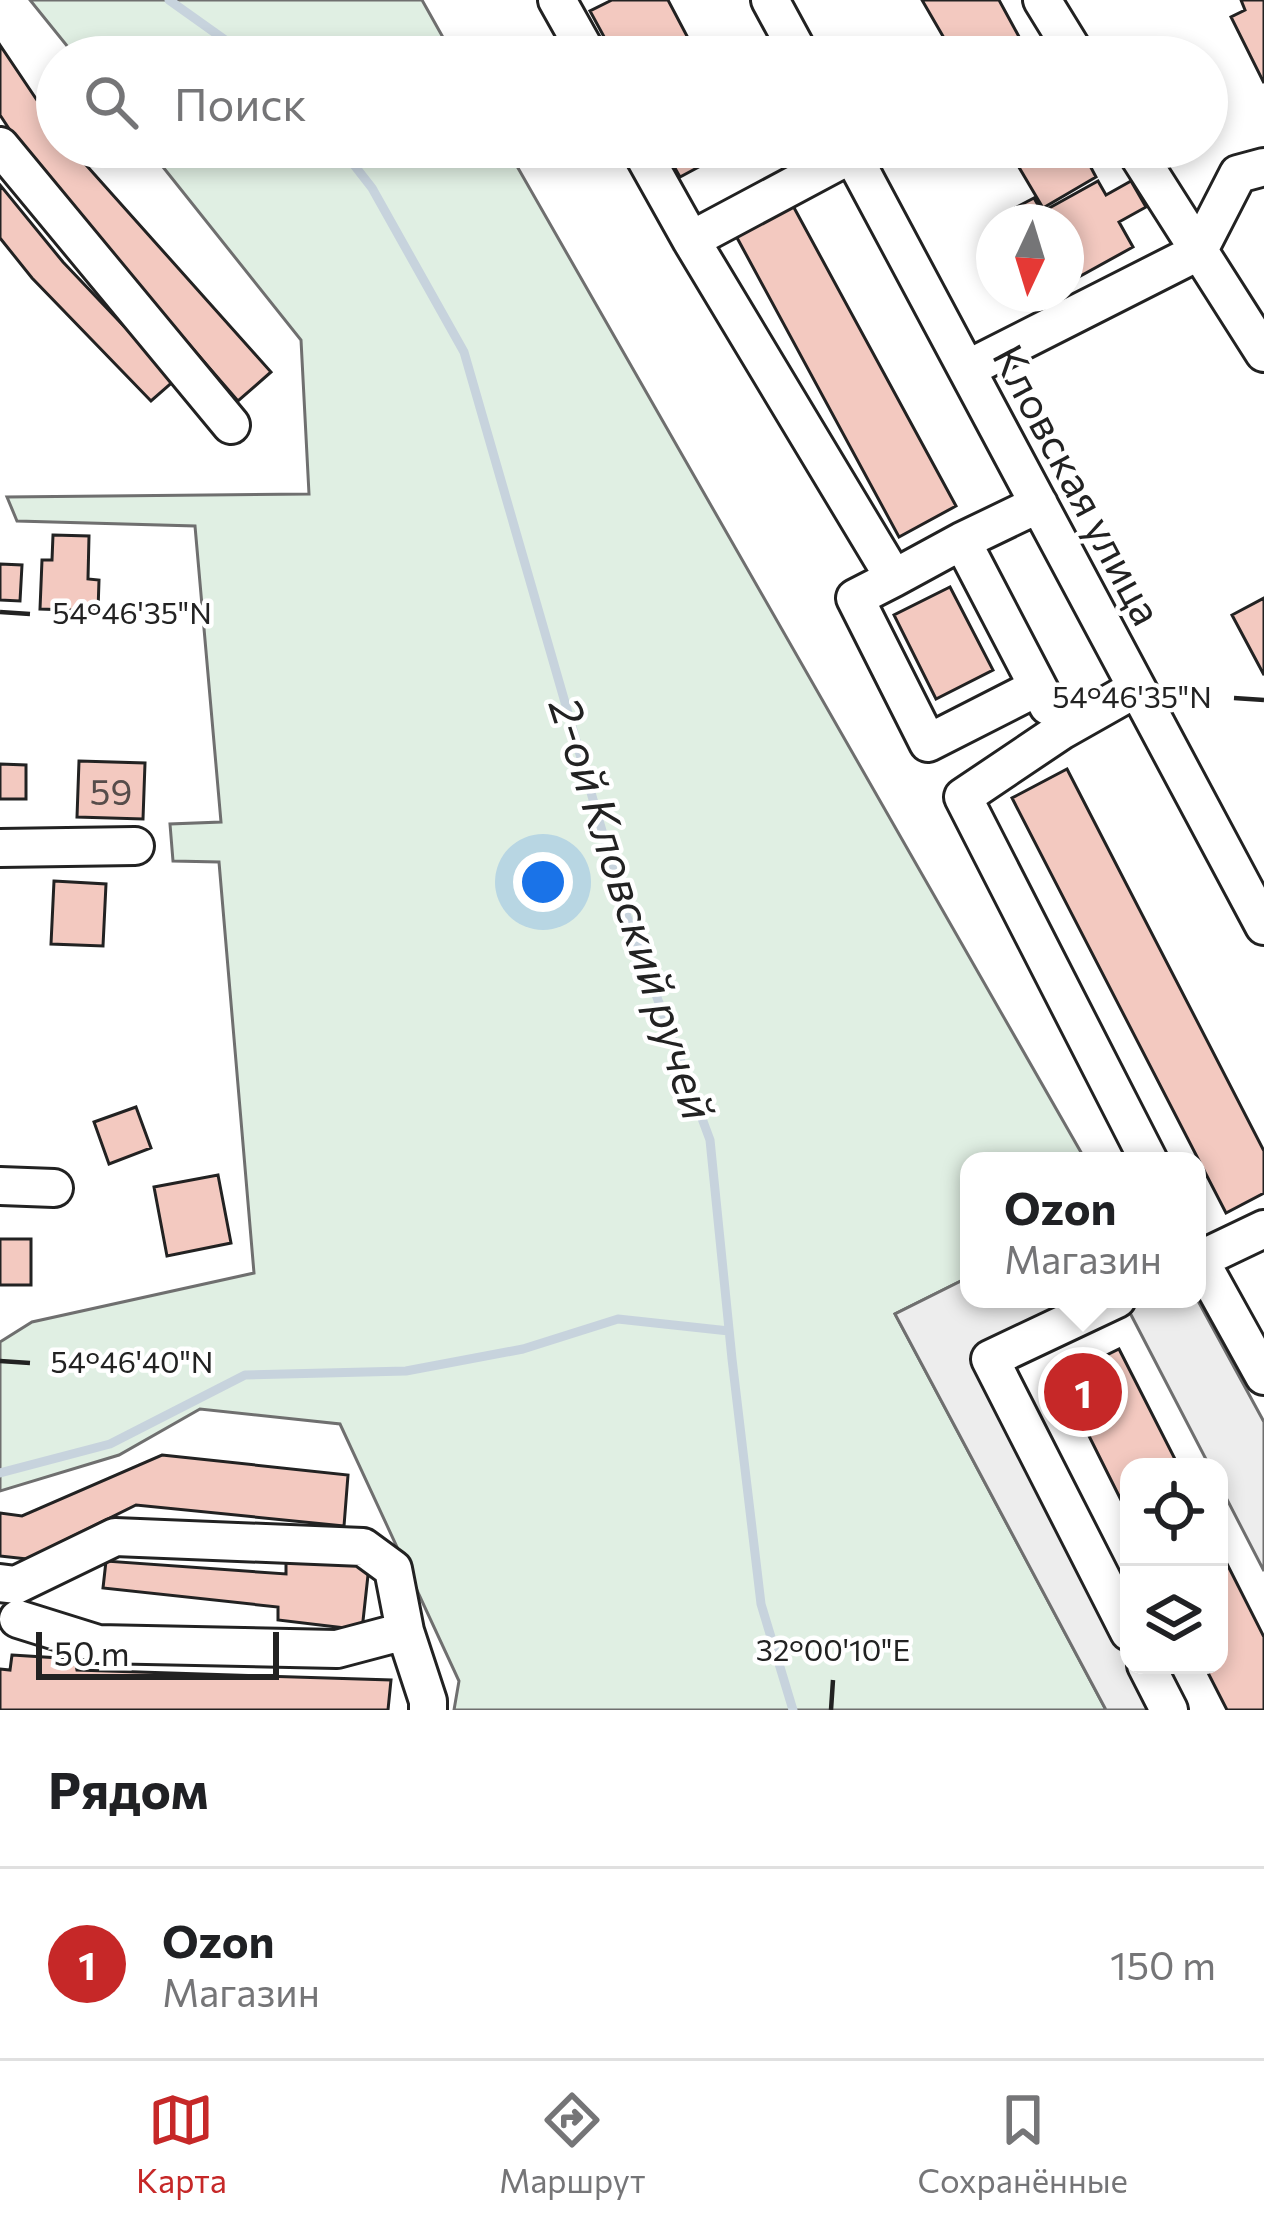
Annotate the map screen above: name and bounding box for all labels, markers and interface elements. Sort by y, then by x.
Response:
search box [36,36,1228,168]
icon: search [78,69,144,135]
text: Поиск [174,75,307,130]
north arrow [976,204,1084,312]
street label: Кловская улица [983,335,1175,633]
text: 54°46'35"N [52,593,212,630]
text: 54°46'35"N [1052,677,1212,714]
water label: 2-ой Кловский ручей [539,689,728,1126]
house number: 59 [90,768,132,812]
your location [513,852,573,912]
popup [960,1152,1206,1308]
text: Ozon [1004,1179,1117,1234]
text: Магазин [1004,1234,1162,1282]
text: 54°46'40"N [51,1342,213,1379]
pin: 1 [1044,1347,1122,1437]
map controls [1120,1458,1228,1674]
button: locate [1120,1458,1228,1566]
button: layers [1120,1566,1228,1674]
scale bar [36,1626,279,1679]
text: 32°00'10"E [756,1630,910,1667]
text: 50 m [54,1632,130,1673]
text: Рядом [48,1757,209,1820]
text: Ozon [162,1912,275,1967]
text: 1 [78,1940,96,1988]
text: 150 m [1110,1940,1216,1988]
text: Магазин [162,1967,320,2015]
tab: Карта [136,2087,227,2200]
tab: Маршрут [499,2087,645,2200]
tab: Сохранённые [917,2087,1128,2200]

